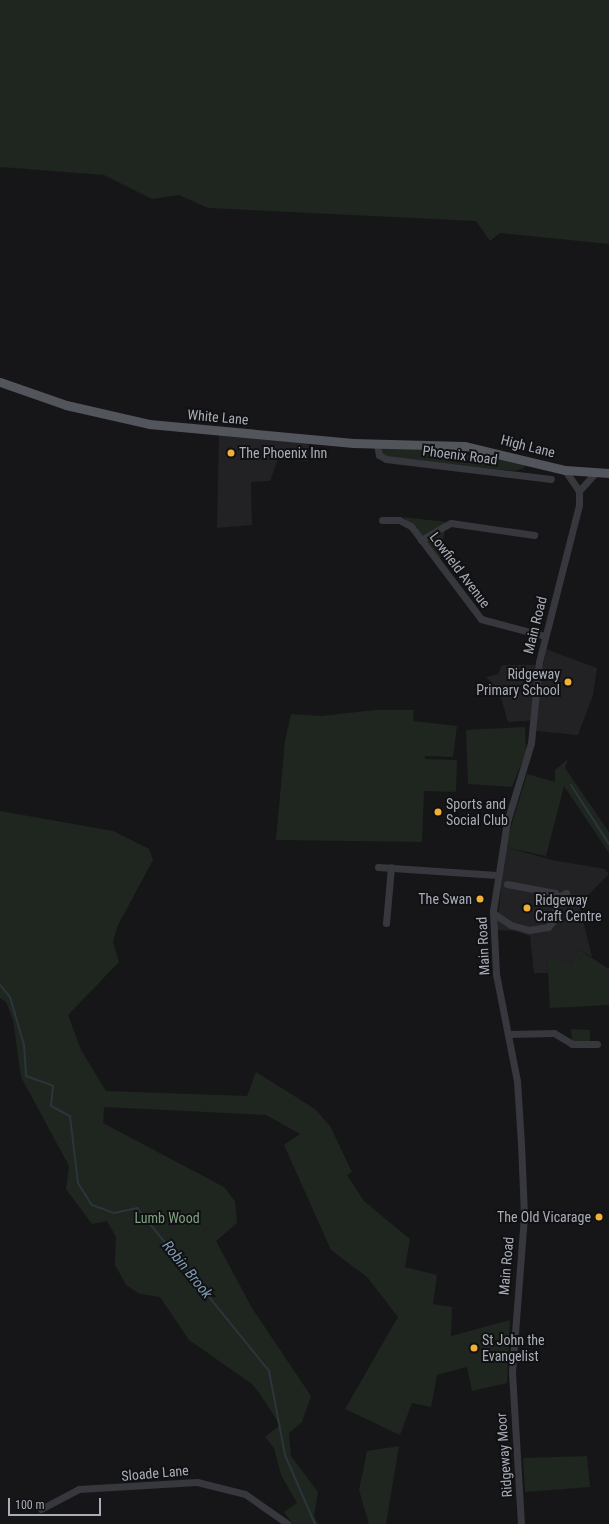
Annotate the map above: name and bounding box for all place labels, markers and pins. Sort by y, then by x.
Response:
place label: The Phoenix Inn [239,445,327,461]
marker: The Phoenix Inn [226,448,236,458]
place label: Ridgeway Primary School [476,666,560,698]
marker: Ridgeway Primary School [563,677,573,687]
place label: Sports and Social Club [446,796,508,828]
marker: Sports and Social Club [433,807,443,817]
place label: The Swan [418,891,472,907]
place label: Ridgeway Craft Centre [535,892,602,924]
marker: The Swan [475,894,485,904]
marker: Ridgeway Craft Centre [522,903,532,913]
place label: The Old Vicarage [497,1209,591,1225]
marker: The Old Vicarage [594,1212,604,1222]
place label: St John the Evangelist [482,1332,545,1364]
marker: St John the Evangelist [469,1343,479,1353]

